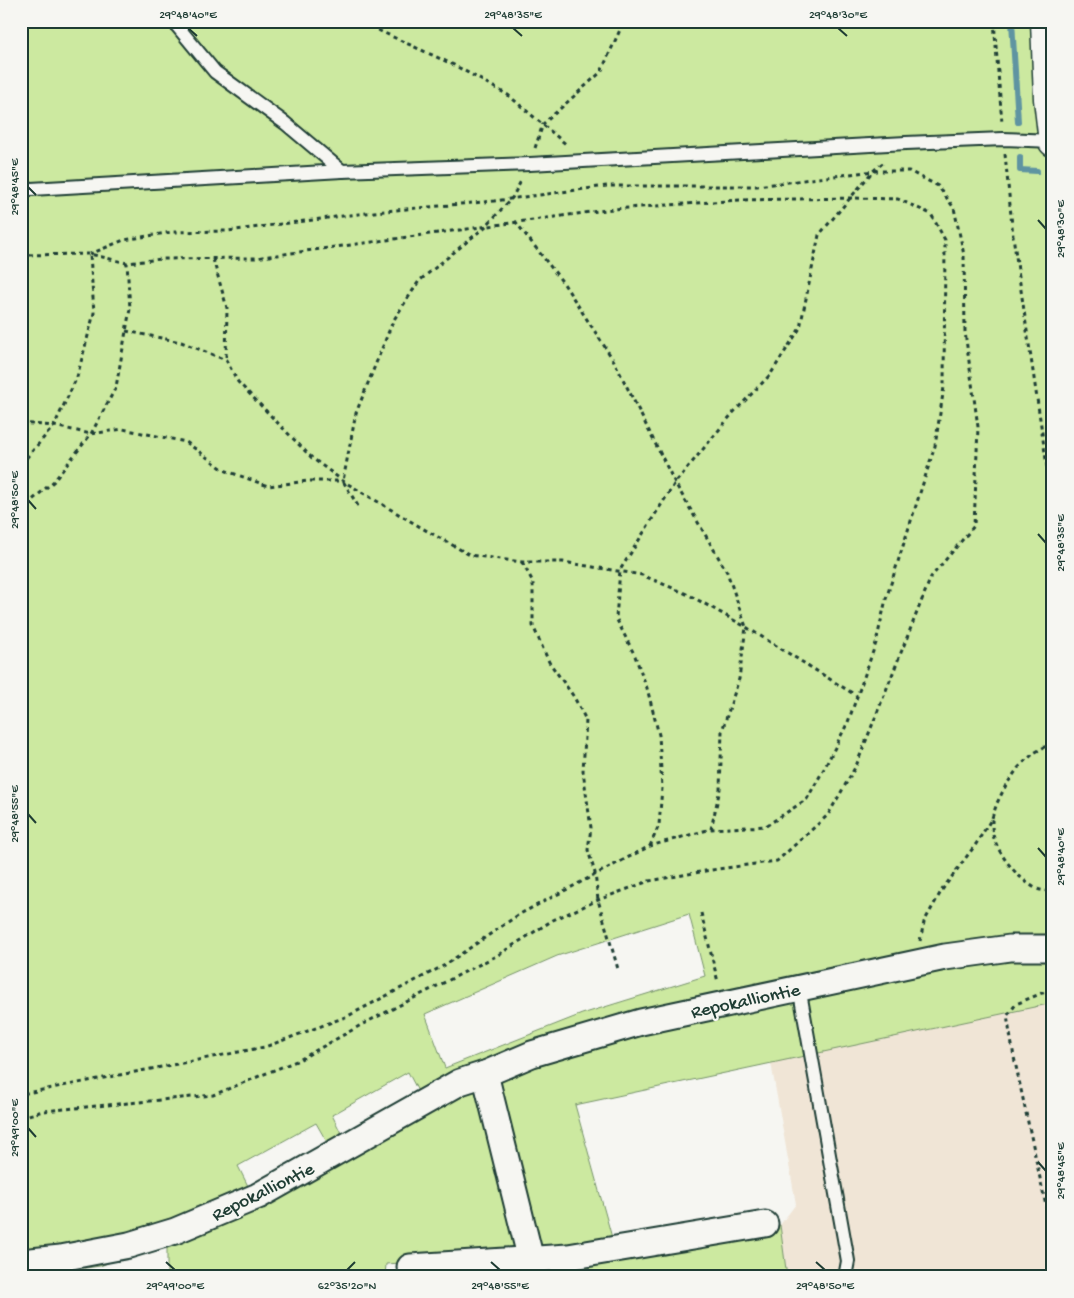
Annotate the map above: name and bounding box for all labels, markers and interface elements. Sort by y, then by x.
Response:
text: 29°48'40"E [159,9,217,23]
text: 29°48'35"E [484,9,542,23]
text: 29°48'30"E [809,9,868,23]
text: 29°48'45"E [9,158,23,216]
text: 29°48'30"E [1055,199,1069,258]
text: 29°48'50"E [9,470,23,529]
text: 29°48'35"E [1055,514,1069,572]
text: 29°48'55"E [9,785,23,843]
text: 29°48'40"E [1055,828,1069,886]
street label: Repokalliontie [689,980,803,1025]
text: 29°49'00"E [9,1098,23,1157]
text: 29°48'45"E [1055,1142,1069,1200]
street label: Repokalliontie [209,1158,319,1228]
text: 29°49'00"E [146,1280,205,1294]
text: 62°35'20"N [318,1280,376,1294]
text: 29°48'55"E [471,1280,529,1294]
text: 29°48'50"E [796,1280,855,1294]

